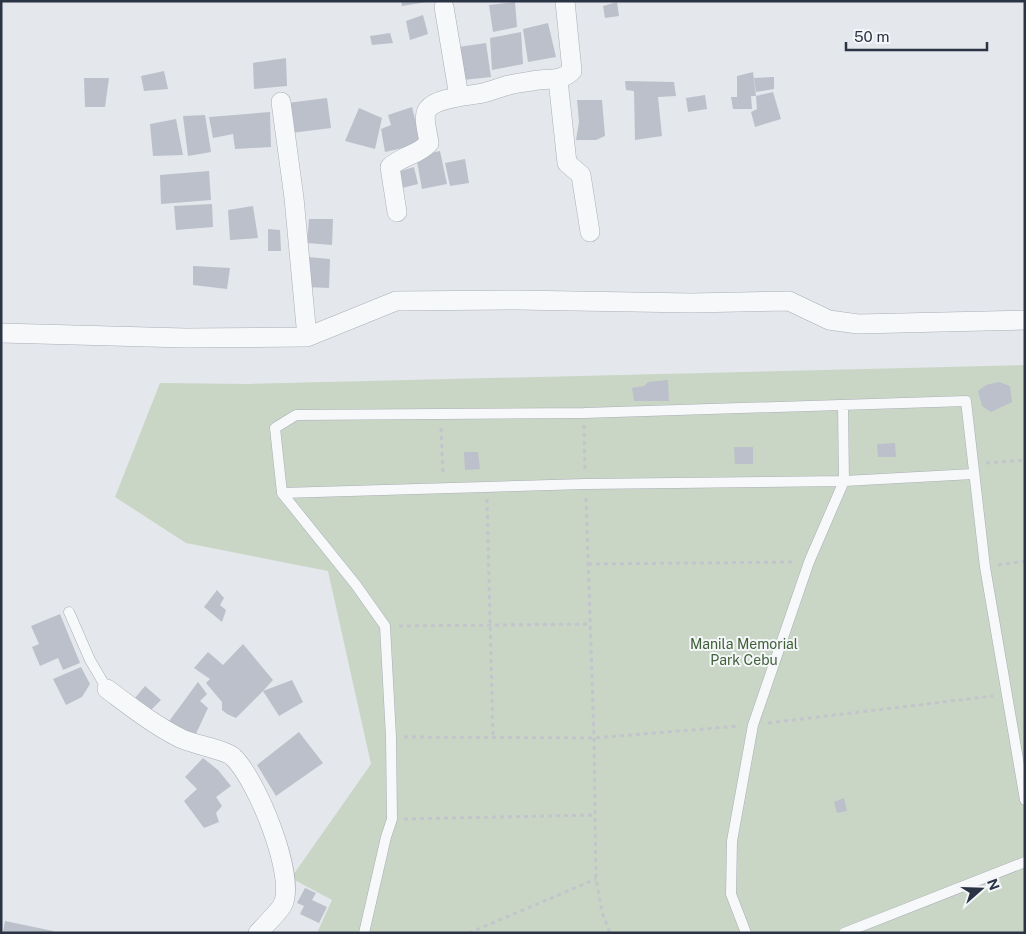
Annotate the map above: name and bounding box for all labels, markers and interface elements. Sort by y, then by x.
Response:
scale bar [846,20,987,52]
text: 50 m [854,28,889,45]
park label: Manila Memorial Park Cebu [690,636,798,668]
north arrow [956,864,1006,914]
text: N [984,877,1003,892]

